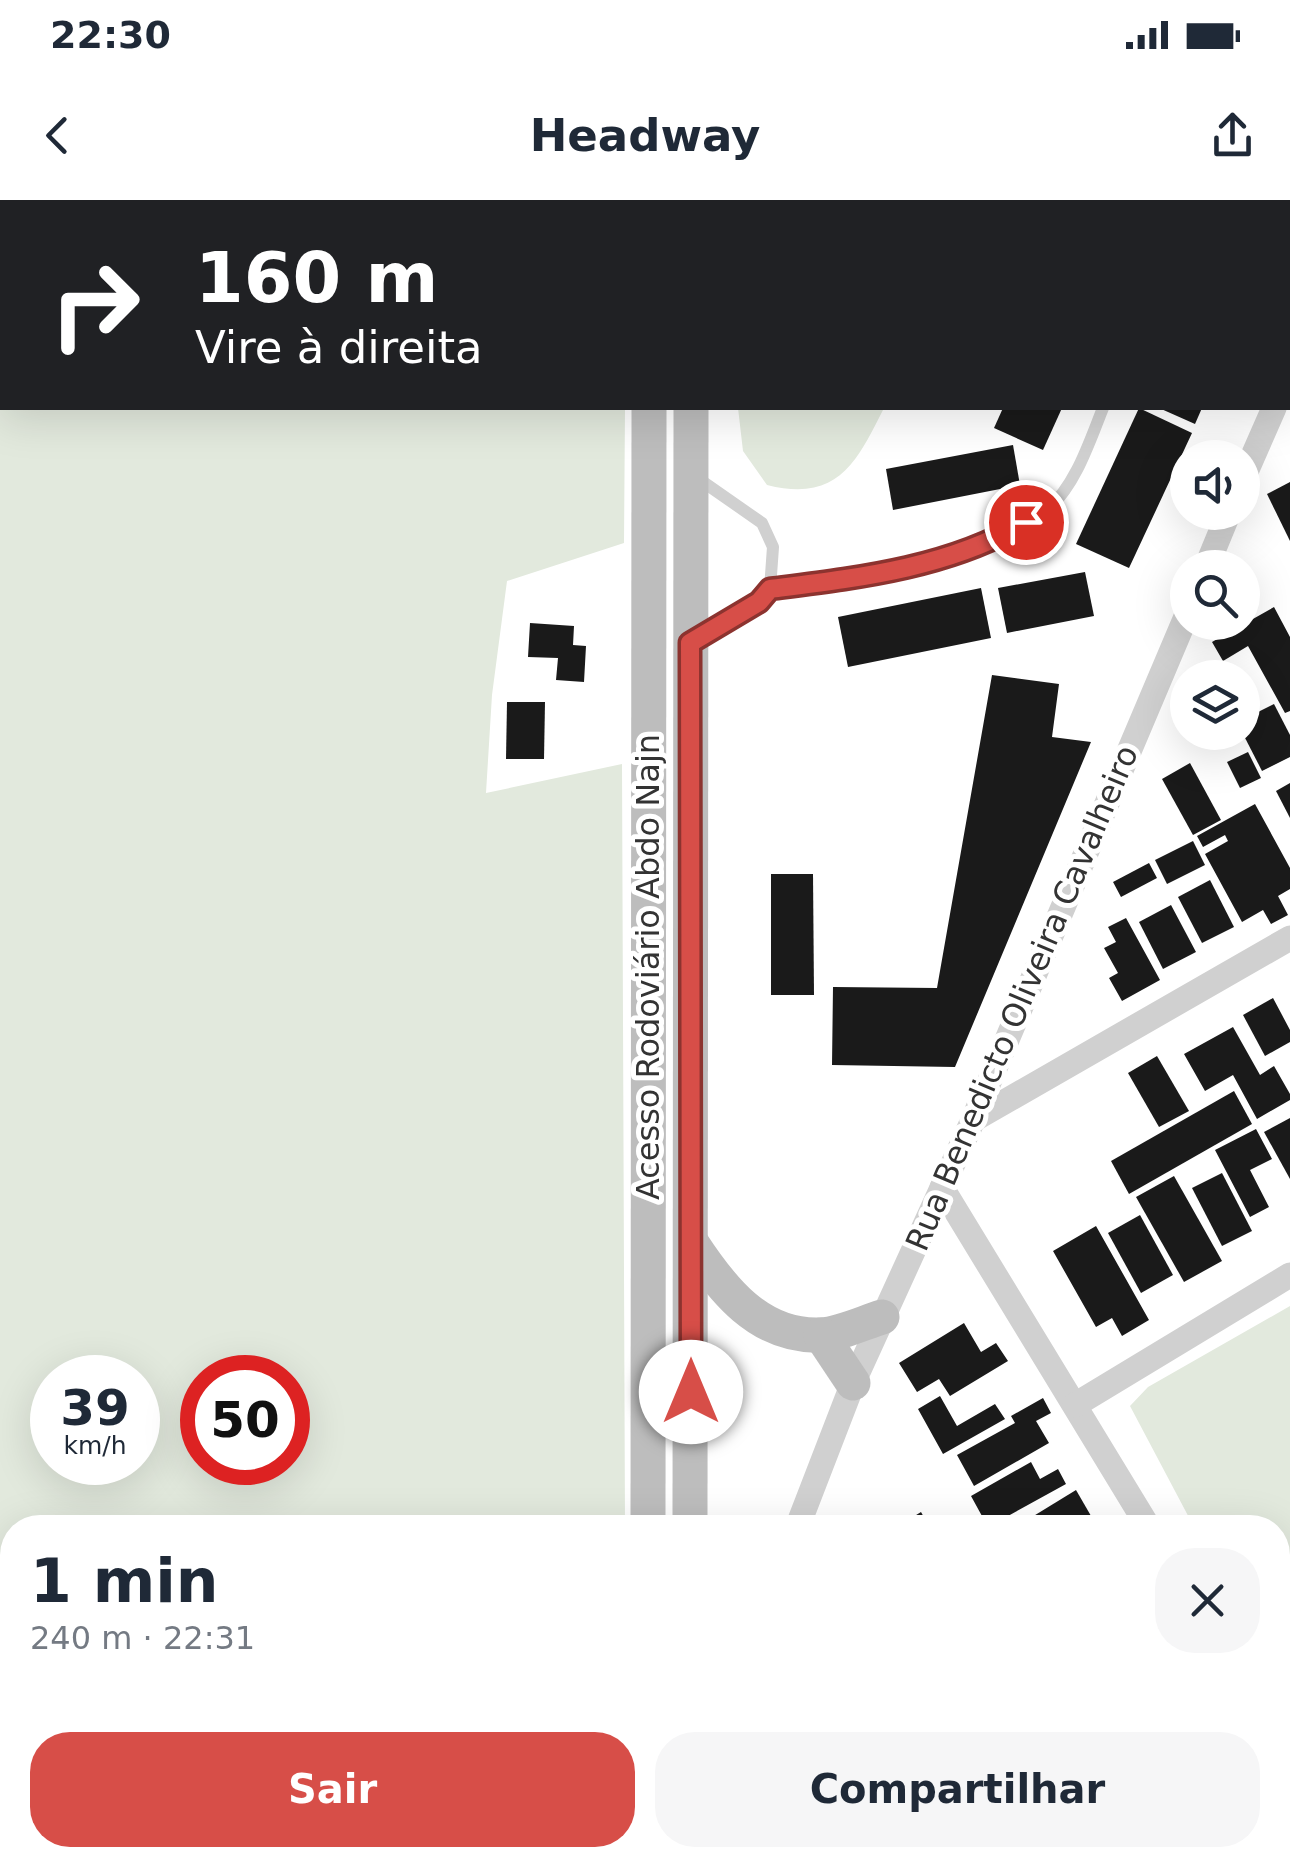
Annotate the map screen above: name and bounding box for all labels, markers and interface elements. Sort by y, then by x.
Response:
text: 22:30 [50,13,171,57]
icon: back [30,108,85,163]
icon: share [1205,108,1260,163]
text: Headway [530,109,760,162]
text: 160 m [195,237,438,319]
icon: right [30,240,160,370]
text: Vire à direita [195,321,483,374]
map controls [1170,440,1260,750]
button: sound [1170,440,1260,530]
pin [984,480,1069,565]
icon: arrive [999,495,1054,550]
button: search [1170,550,1260,640]
button: layers [1170,660,1260,750]
street label: Acesso Rodoviário Abdo Najn [629,734,667,1200]
street label: Rua Benedicto Oliveira Cavalheiro [898,740,1146,1256]
position arrow [639,1340,743,1444]
speed limit sign: 50 [180,1355,310,1485]
text: 39 [60,1379,130,1437]
text: km/h [63,1431,127,1460]
text: 1 min [30,1546,218,1616]
button: close [1155,1548,1260,1653]
text: 240 m · 22:31 [30,1619,255,1657]
button: Sair [30,1732,635,1847]
button: Compartilhar [655,1732,1260,1847]

